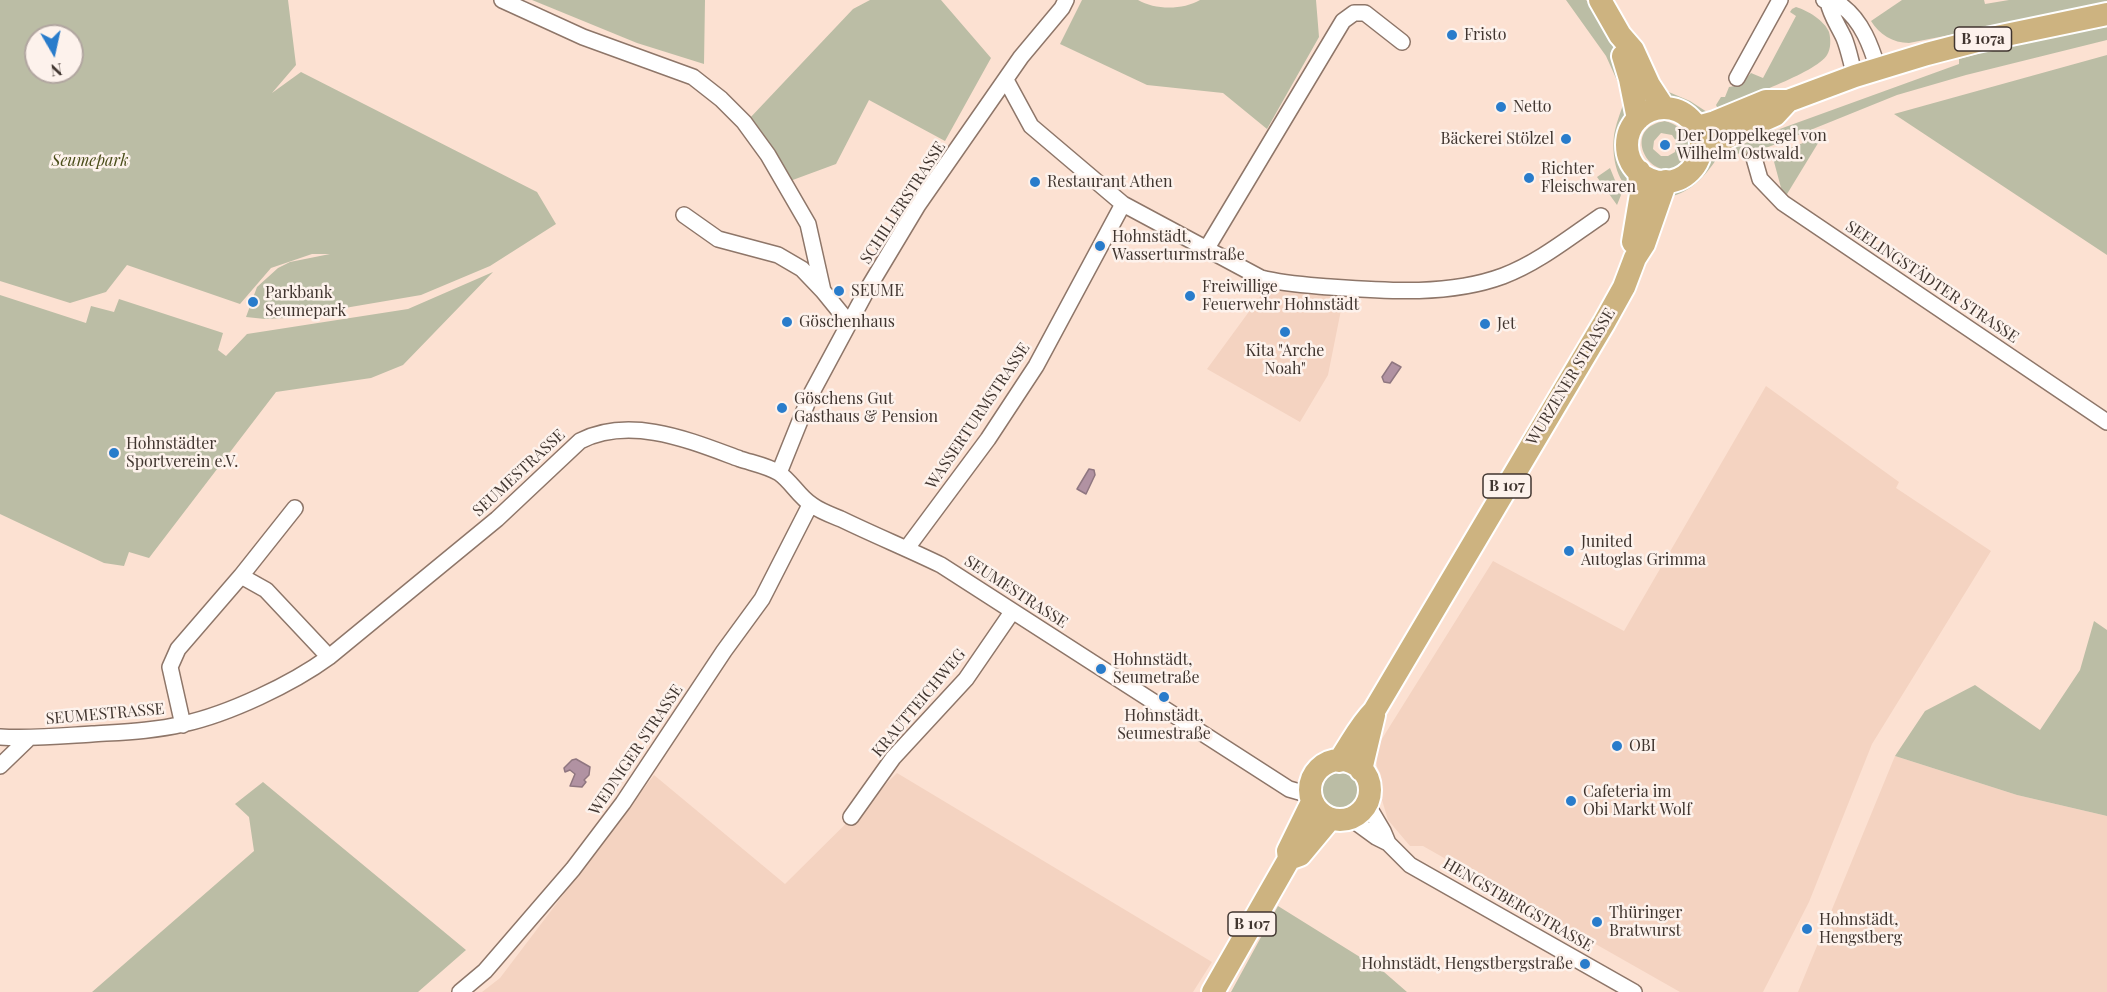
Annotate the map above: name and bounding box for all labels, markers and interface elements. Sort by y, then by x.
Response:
north arrow [24,24,84,84]
place label: Fristo [1464,25,1506,45]
road number: B 107a [1954,27,2012,51]
marker: Fristo [1445,28,1459,42]
text: N [49,59,64,82]
place label: Netto [1513,97,1552,117]
marker: Netto [1494,100,1508,114]
place label: Der Doppelkegel von Wilhelm Ostwald. [1677,126,1827,164]
place label: Bäckerei Stölzel [1440,129,1554,149]
marker: Bäckerei Stölzel [1559,132,1573,146]
street label: SCHILLERSTRASSE [856,138,950,268]
marker: Der Doppelkegel von Wilhelm Ostwald. [1658,138,1672,152]
park label: Seumepark [52,151,128,171]
place label: Richter Fleischwaren [1541,159,1636,197]
marker: Richter Fleischwaren [1522,171,1536,185]
place label: Restaurant Athen [1047,172,1173,192]
marker: Restaurant Athen [1028,175,1042,189]
street label: SEELINGSTÄDTER STRASSE [1842,217,2022,347]
place label: Hohnstädt, Wasserturmstraße [1112,227,1245,265]
marker: Hohnstädt, Wasserturmstraße [1093,239,1107,253]
place label: Freiwillige Feuerwehr Hohnstädt [1202,277,1359,315]
place label: SEUME [851,281,904,301]
place label: Parkbank Seumepark [265,283,346,321]
marker: SEUME [832,284,846,298]
marker: Freiwillige Feuerwehr Hohnstädt [1183,289,1197,303]
marker: Parkbank Seumepark [246,295,260,309]
street label: WURZENER STRASSE [1522,305,1620,449]
place label: Göschenhaus [799,312,895,332]
place label: Jet [1497,314,1516,334]
marker: Göschenhaus [780,315,794,329]
marker: Jet [1478,317,1492,331]
marker: Kita "Arche Noah" [1278,325,1292,339]
street label: WASSERTURMSTRASSE [922,339,1034,493]
place label: Kita "Arche Noah" [1246,341,1324,379]
place label: Göschens Gut Gasthaus & Pension [794,389,938,427]
marker: Göschens Gut Gasthaus & Pension [775,401,789,415]
street label: SEUMESTRASSE [469,425,569,521]
place label: Hohnstädter Sportverein e.V. [126,434,238,472]
marker: Hohnstädter Sportverein e.V. [107,446,121,460]
road number: B 107 [1483,474,1531,498]
place label: Junited Autoglas Grimma [1581,532,1706,570]
marker: Junited Autoglas Grimma [1562,544,1576,558]
street label: SEUMESTRASSE [961,552,1071,632]
street label: KRAUTTEICHWEG [868,645,970,761]
place label: Hohnstädt, Seumetraße [1113,650,1200,688]
marker: Hohnstädt, Seumetraße [1094,662,1108,676]
street label: WEDNIGER STRASSE [585,681,687,819]
marker: Hohnstädt, Seumestraße [1157,690,1171,704]
street label: SEUMESTRASSE [45,699,165,729]
place label: Hohnstädt, Seumestraße [1117,706,1211,744]
place label: OBI [1629,736,1656,756]
marker: OBI [1610,739,1624,753]
place label: Cafeteria im Obi Markt Wolf [1583,782,1691,820]
marker: Cafeteria im Obi Markt Wolf [1564,794,1578,808]
street label: HENGSTBERGSTRASSE [1440,854,1596,956]
place label: Thüringer Bratwurst [1609,903,1682,941]
place label: Hohnstädt, Hengstberg [1819,910,1902,948]
road number: B 107 [1228,912,1276,936]
marker: Thüringer Bratwurst [1590,915,1604,929]
marker: Hohnstädt, Hengstberg [1800,922,1814,936]
place label: Hohnstädt, Hengstbergstraße [1361,954,1573,974]
marker: Hohnstädt, Hengstbergstraße [1578,957,1592,971]

